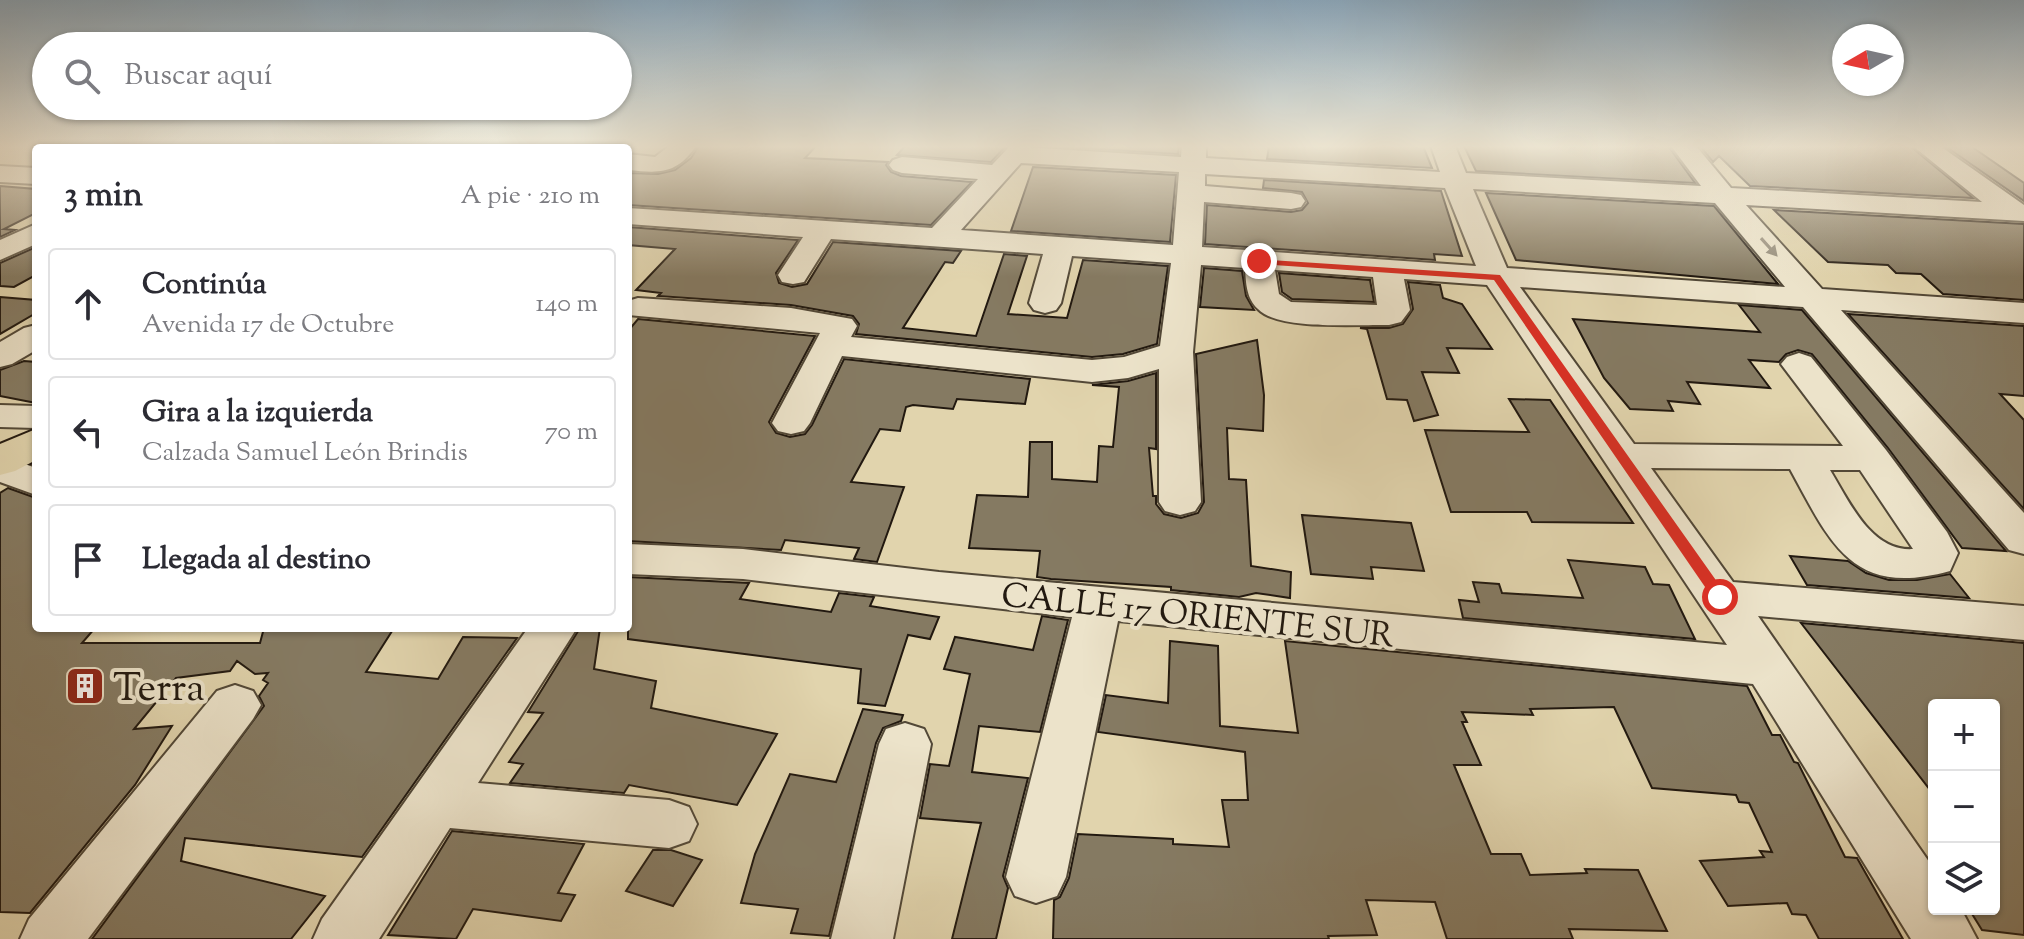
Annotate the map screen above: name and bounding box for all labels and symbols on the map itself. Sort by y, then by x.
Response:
north arrow [1832,24,1904,96]
one-way arrow [1760,237,1778,257]
route end [1241,243,1277,279]
street label: CALLE 17 ORIENTE SUR [999,572,1397,663]
route start [1702,579,1738,615]
place label: Terra [113,662,205,719]
building icon: Terra [64,665,106,707]

